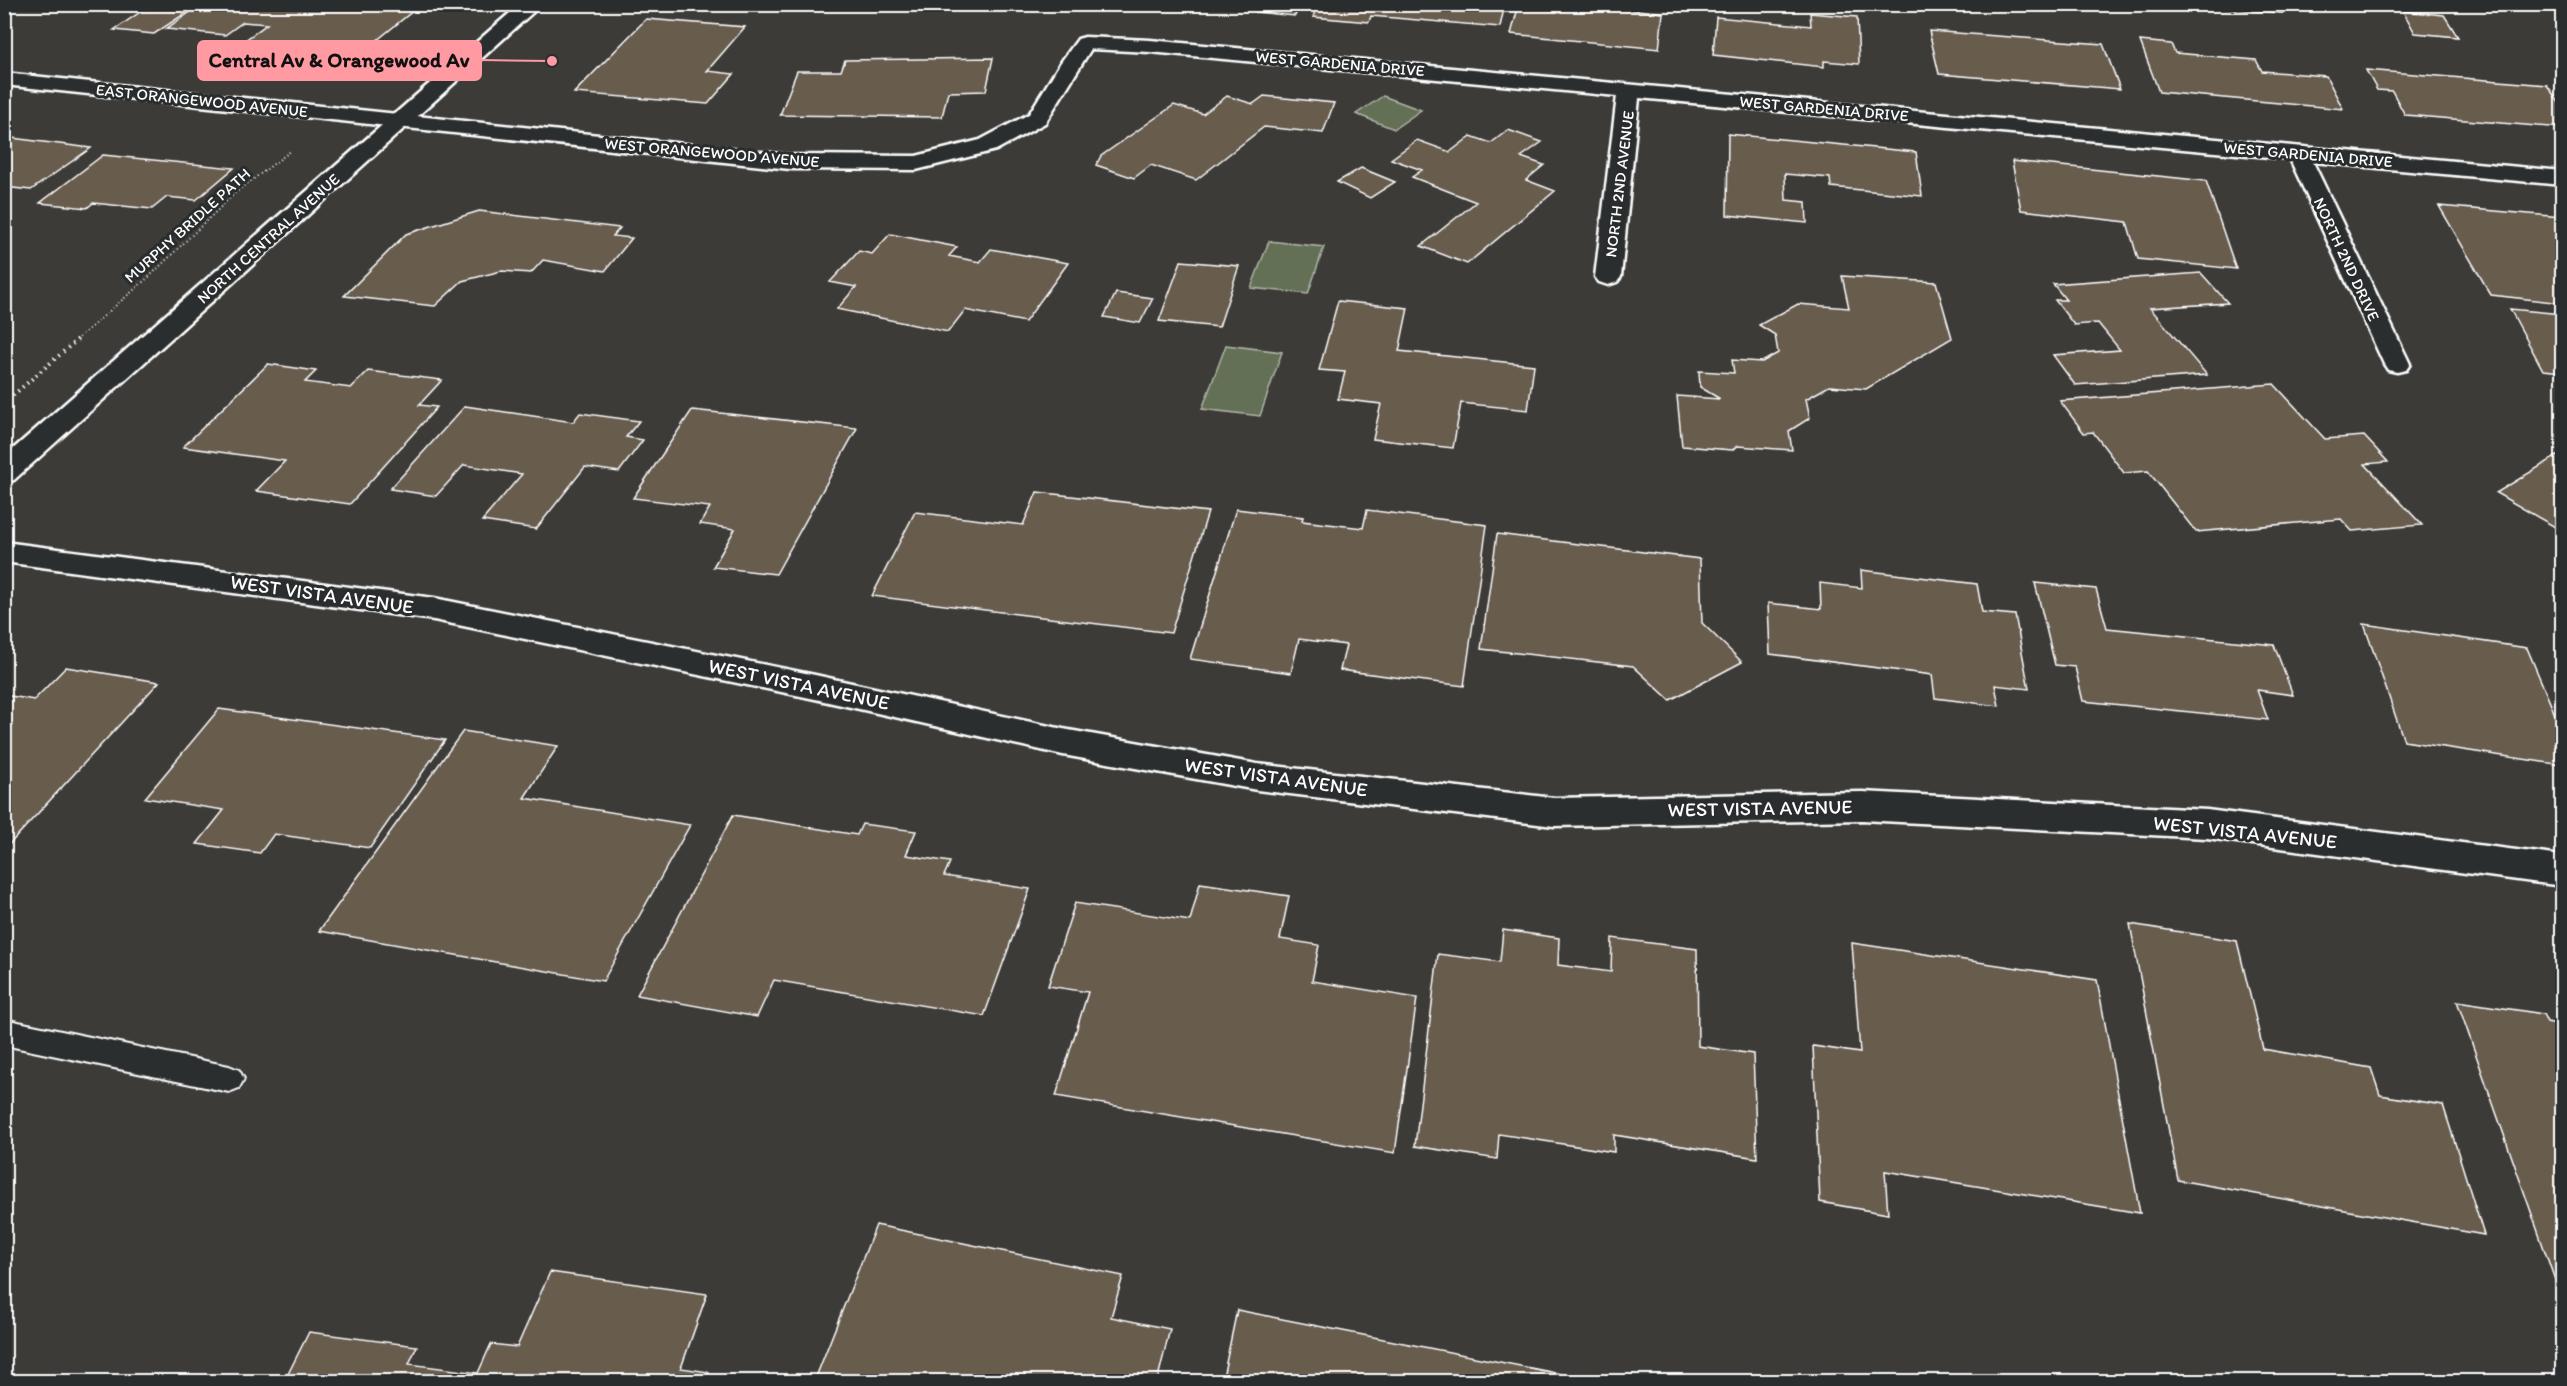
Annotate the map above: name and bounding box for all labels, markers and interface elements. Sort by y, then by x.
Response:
callout: Central Av & Orangewood Av [198,41,481,80]
text: Central Av & Orangewood Av [209,47,470,73]
street label: WEST GARDENIA DRIVE [1255,47,1425,80]
street label: EAST ORANGEWOOD AVENUE [95,80,309,121]
street label: WEST GARDENIA DRIVE [1739,92,1909,125]
street label: NORTH 2ND AVENUE [1601,109,1638,258]
street label: WEST ORANGEWOOD AVENUE [604,134,820,171]
street label: WEST GARDENIA DRIVE [2223,138,2393,171]
street label: MURPHY BRIDLE PATH [121,164,254,287]
street label: NORTH CENTRAL AVENUE [193,169,344,307]
street label: NORTH 2ND DRIVE [2310,194,2384,324]
street label: WEST VISTA AVENUE [229,569,415,619]
street label: WEST VISTA AVENUE [706,653,892,715]
street label: WEST VISTA AVENUE [1183,752,1369,802]
street label: WEST VISTA AVENUE [1667,794,1853,822]
street label: WEST VISTA AVENUE [2152,810,2338,854]

